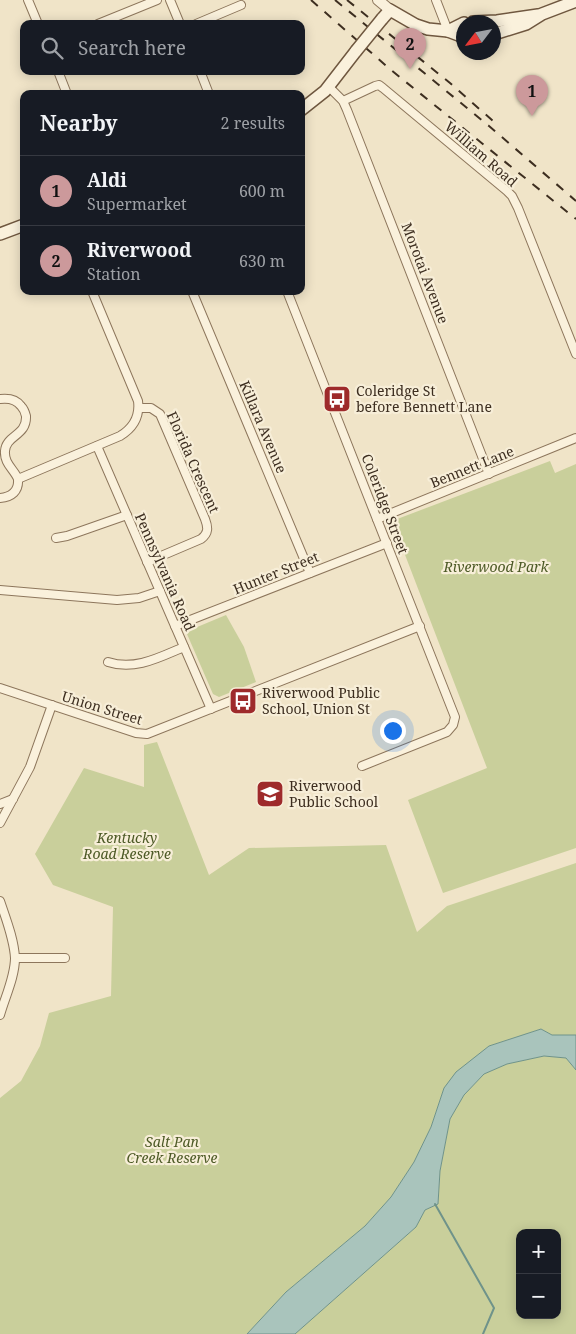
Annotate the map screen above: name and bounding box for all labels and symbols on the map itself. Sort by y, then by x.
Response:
north arrow [456,15,501,60]
pin: 2 [394,28,426,69]
pin: 1 [516,75,548,116]
street label: William Road [441,117,522,191]
street label: Morotai Avenue [397,220,453,326]
street label: Killara Avenue [235,378,291,476]
place label: Coleridge St before Bennett Lane [356,381,492,416]
bus stop icon: Coleridge St before Bennett Lane [322,384,352,414]
street label: Florida Crescent [163,408,224,516]
street label: Bennett Lane [427,441,517,492]
street label: Coleridge Street [358,451,413,557]
street label: Pennsylvania Road [131,510,200,634]
street label: Hunter Street [230,547,321,598]
park label: Riverwood Park [442,557,550,576]
place label: Riverwood Public School, Union St [262,683,380,718]
street label: Union Street [60,686,145,729]
bus stop icon: Riverwood Public School, Union St [228,686,258,716]
your location [380,718,406,744]
place label: Riverwood Public School [289,776,379,811]
school or university icon: Riverwood Public School [255,779,285,809]
park label: Kentucky Road Reserve [82,828,171,863]
park label: Salt Pan Creek Reserve [126,1132,218,1167]

